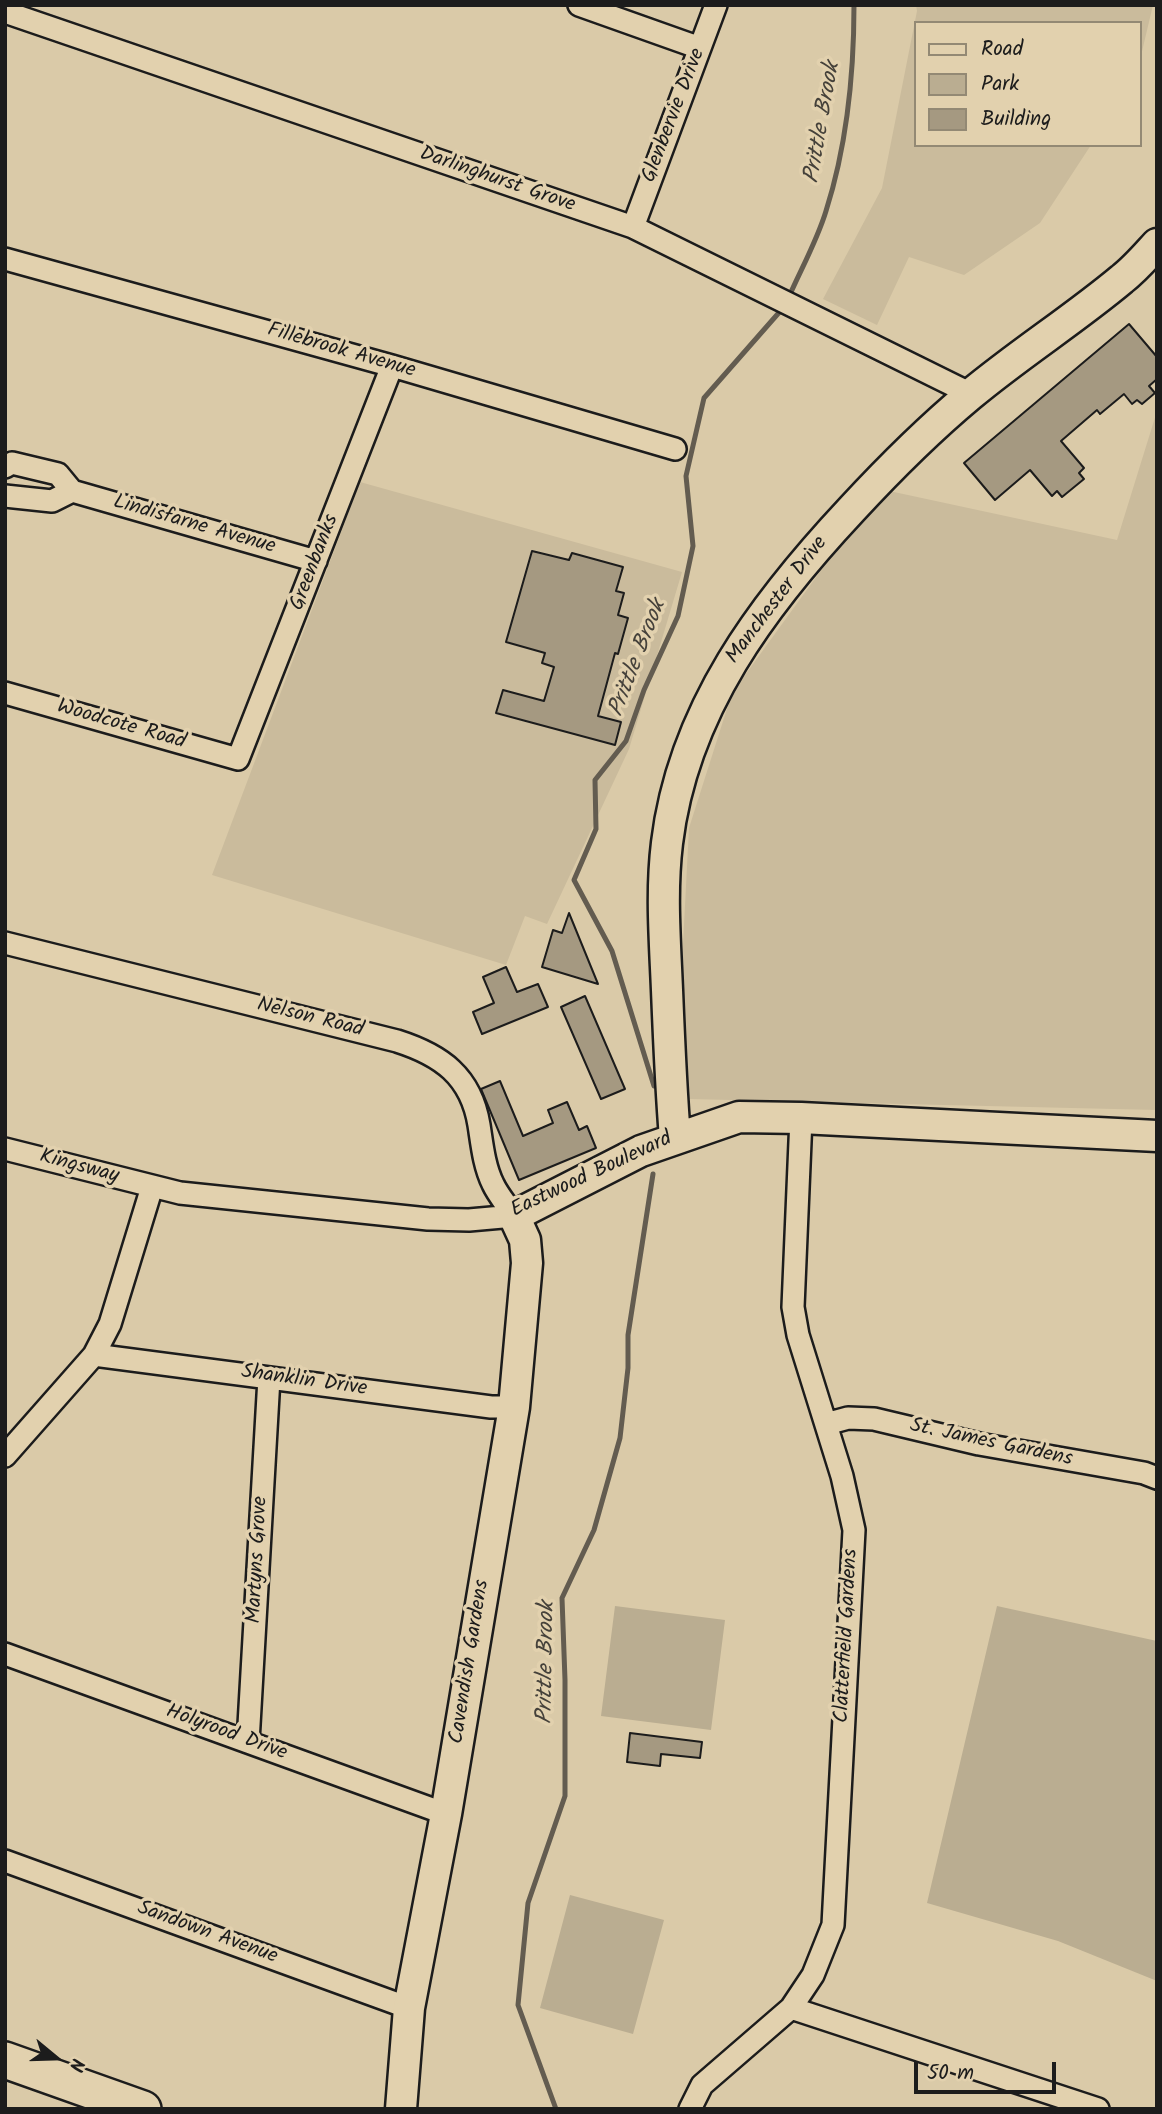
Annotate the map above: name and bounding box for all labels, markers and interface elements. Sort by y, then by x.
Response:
legend [914,21,1141,147]
text: Road [981,33,1023,66]
street label: Glenbervie Drive [638,45,712,187]
water label: Prittle Brook [800,60,848,186]
text: Park [981,68,1019,101]
text: Building [981,103,1051,136]
street label: Darlinghurst Grove [416,143,578,219]
street label: Fillebrook Avenue [264,319,418,385]
street label: Lindisfarne Avenue [110,491,278,561]
street label: Greenbanks [286,511,346,615]
street label: Manchester Drive [722,532,834,670]
water label: Prittle Brook [604,597,674,721]
street label: Woodcote Road [54,696,188,756]
street label: Nelson Road [254,994,366,1044]
street label: Eastwood Boulevard [507,1128,677,1224]
street label: Kingsway [36,1145,122,1191]
street label: Shanklin Drive [239,1361,369,1403]
street label: St. James Gardens [907,1414,1075,1474]
street label: Martyns Grove [243,1496,275,1624]
street label: Clatterfield Gardens [831,1548,865,1724]
street label: Cavendish Gardens [446,1578,496,1746]
water label: Prittle Brook [533,1602,563,1724]
street label: Holyrood Drive [162,1700,290,1768]
street label: Sandown Avenue [133,1897,281,1971]
north arrow [21,2023,91,2093]
scale bar [917,2048,1059,2092]
text: N [60,2054,92,2075]
text: 50 m [927,2057,974,2090]

